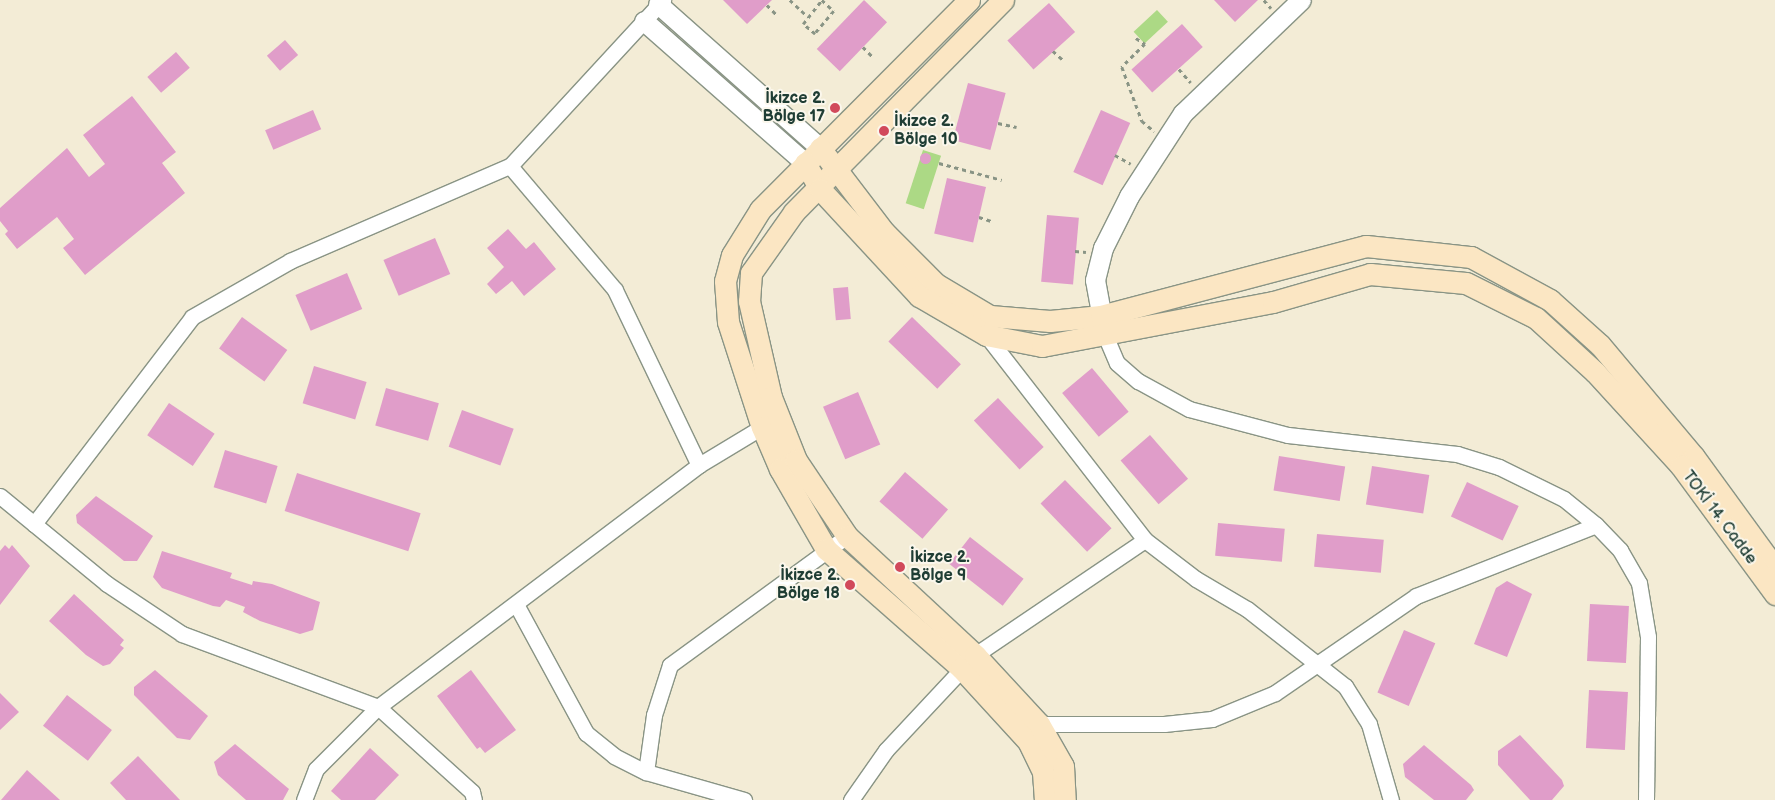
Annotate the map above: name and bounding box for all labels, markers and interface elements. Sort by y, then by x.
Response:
place label: İkizce 2. Bölge 17 [762,89,825,127]
marker: İkizce 2. Bölge 17 [829,102,841,114]
place label: İkizce 2. Bölge 10 [894,112,958,150]
marker: İkizce 2. Bölge 10 [878,125,890,137]
street label: TOKİ 14. Cadde [1678,468,1760,568]
place label: İkizce 2. Bölge 9 [910,548,970,586]
marker: İkizce 2. Bölge 9 [894,561,906,573]
place label: İkizce 2. Bölge 18 [777,566,840,604]
marker: İkizce 2. Bölge 18 [844,579,856,591]

